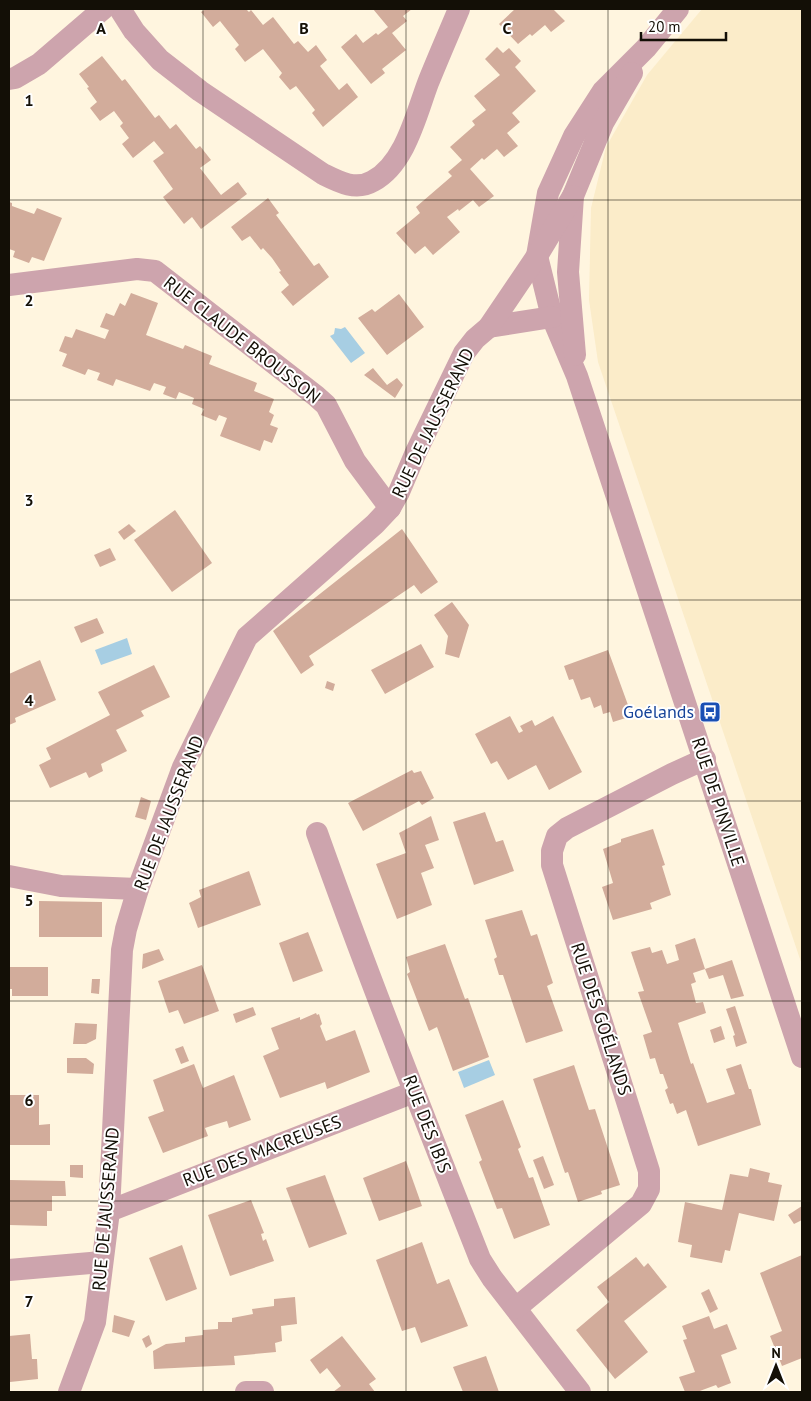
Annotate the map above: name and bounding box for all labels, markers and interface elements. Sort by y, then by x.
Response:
scale bar [641,10,726,42]
text: 20 m [648,17,681,36]
text: A [96,18,106,38]
text: B [299,18,309,38]
text: C [503,18,512,38]
text: 1 [24,90,34,110]
street label: RUE CLAUDE BROUSSON [159,271,325,408]
text: 2 [24,290,34,310]
street label: RUE DE JAUSSERAND [386,344,479,502]
text: 3 [24,490,34,510]
text: 4 [24,690,34,710]
place label: Goélands [623,700,694,723]
bus stop icon: Goélands [698,700,722,724]
street label: RUE DE JAUSSERAND [128,732,209,894]
street label: RUE DE PINVILLE [687,734,750,869]
text: 5 [24,890,34,910]
street label: RUE DES GOÉLANDS [566,940,637,1098]
street label: RUE DES IBIS [398,1072,457,1176]
text: 6 [24,1090,34,1110]
street label: RUE DES MACREUSES [179,1110,344,1191]
street label: RUE DE JAUSSERAND [87,1126,124,1292]
text: 7 [24,1291,34,1311]
north arrow [751,1341,801,1391]
text: N [771,1344,781,1362]

